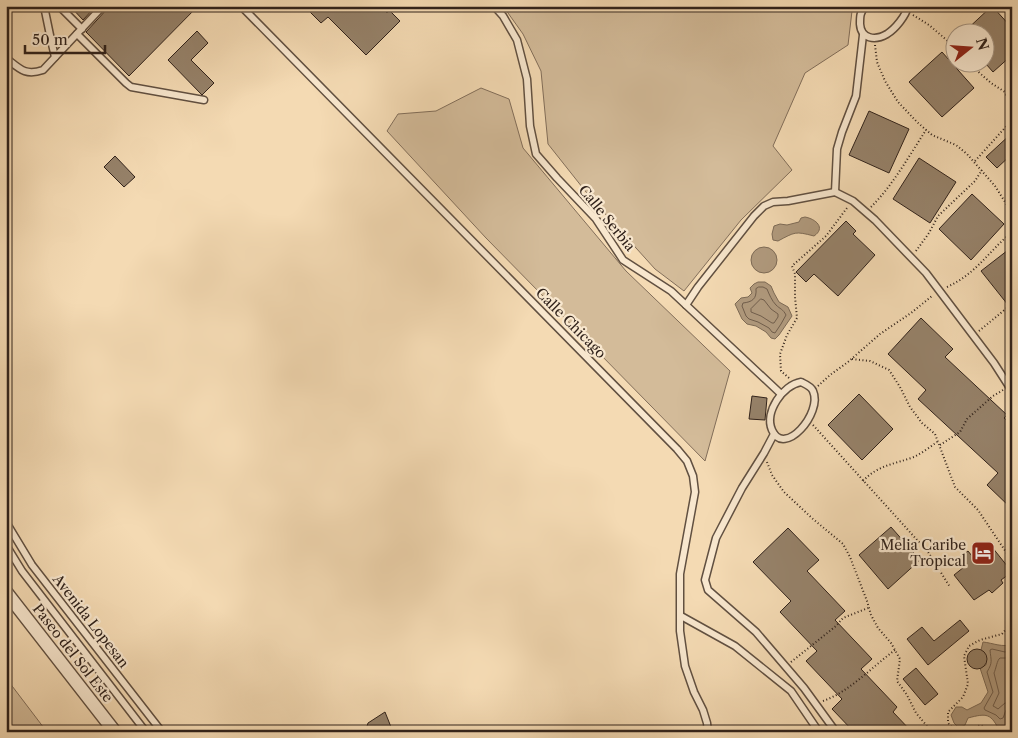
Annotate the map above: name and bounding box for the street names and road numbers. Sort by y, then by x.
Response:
street label: Calle Serbia [575,181,640,255]
street label: Calle Chicago [532,284,610,362]
street label: Avenida Lopesan [48,570,133,671]
street label: Paseo del Sol Este [29,600,117,706]

